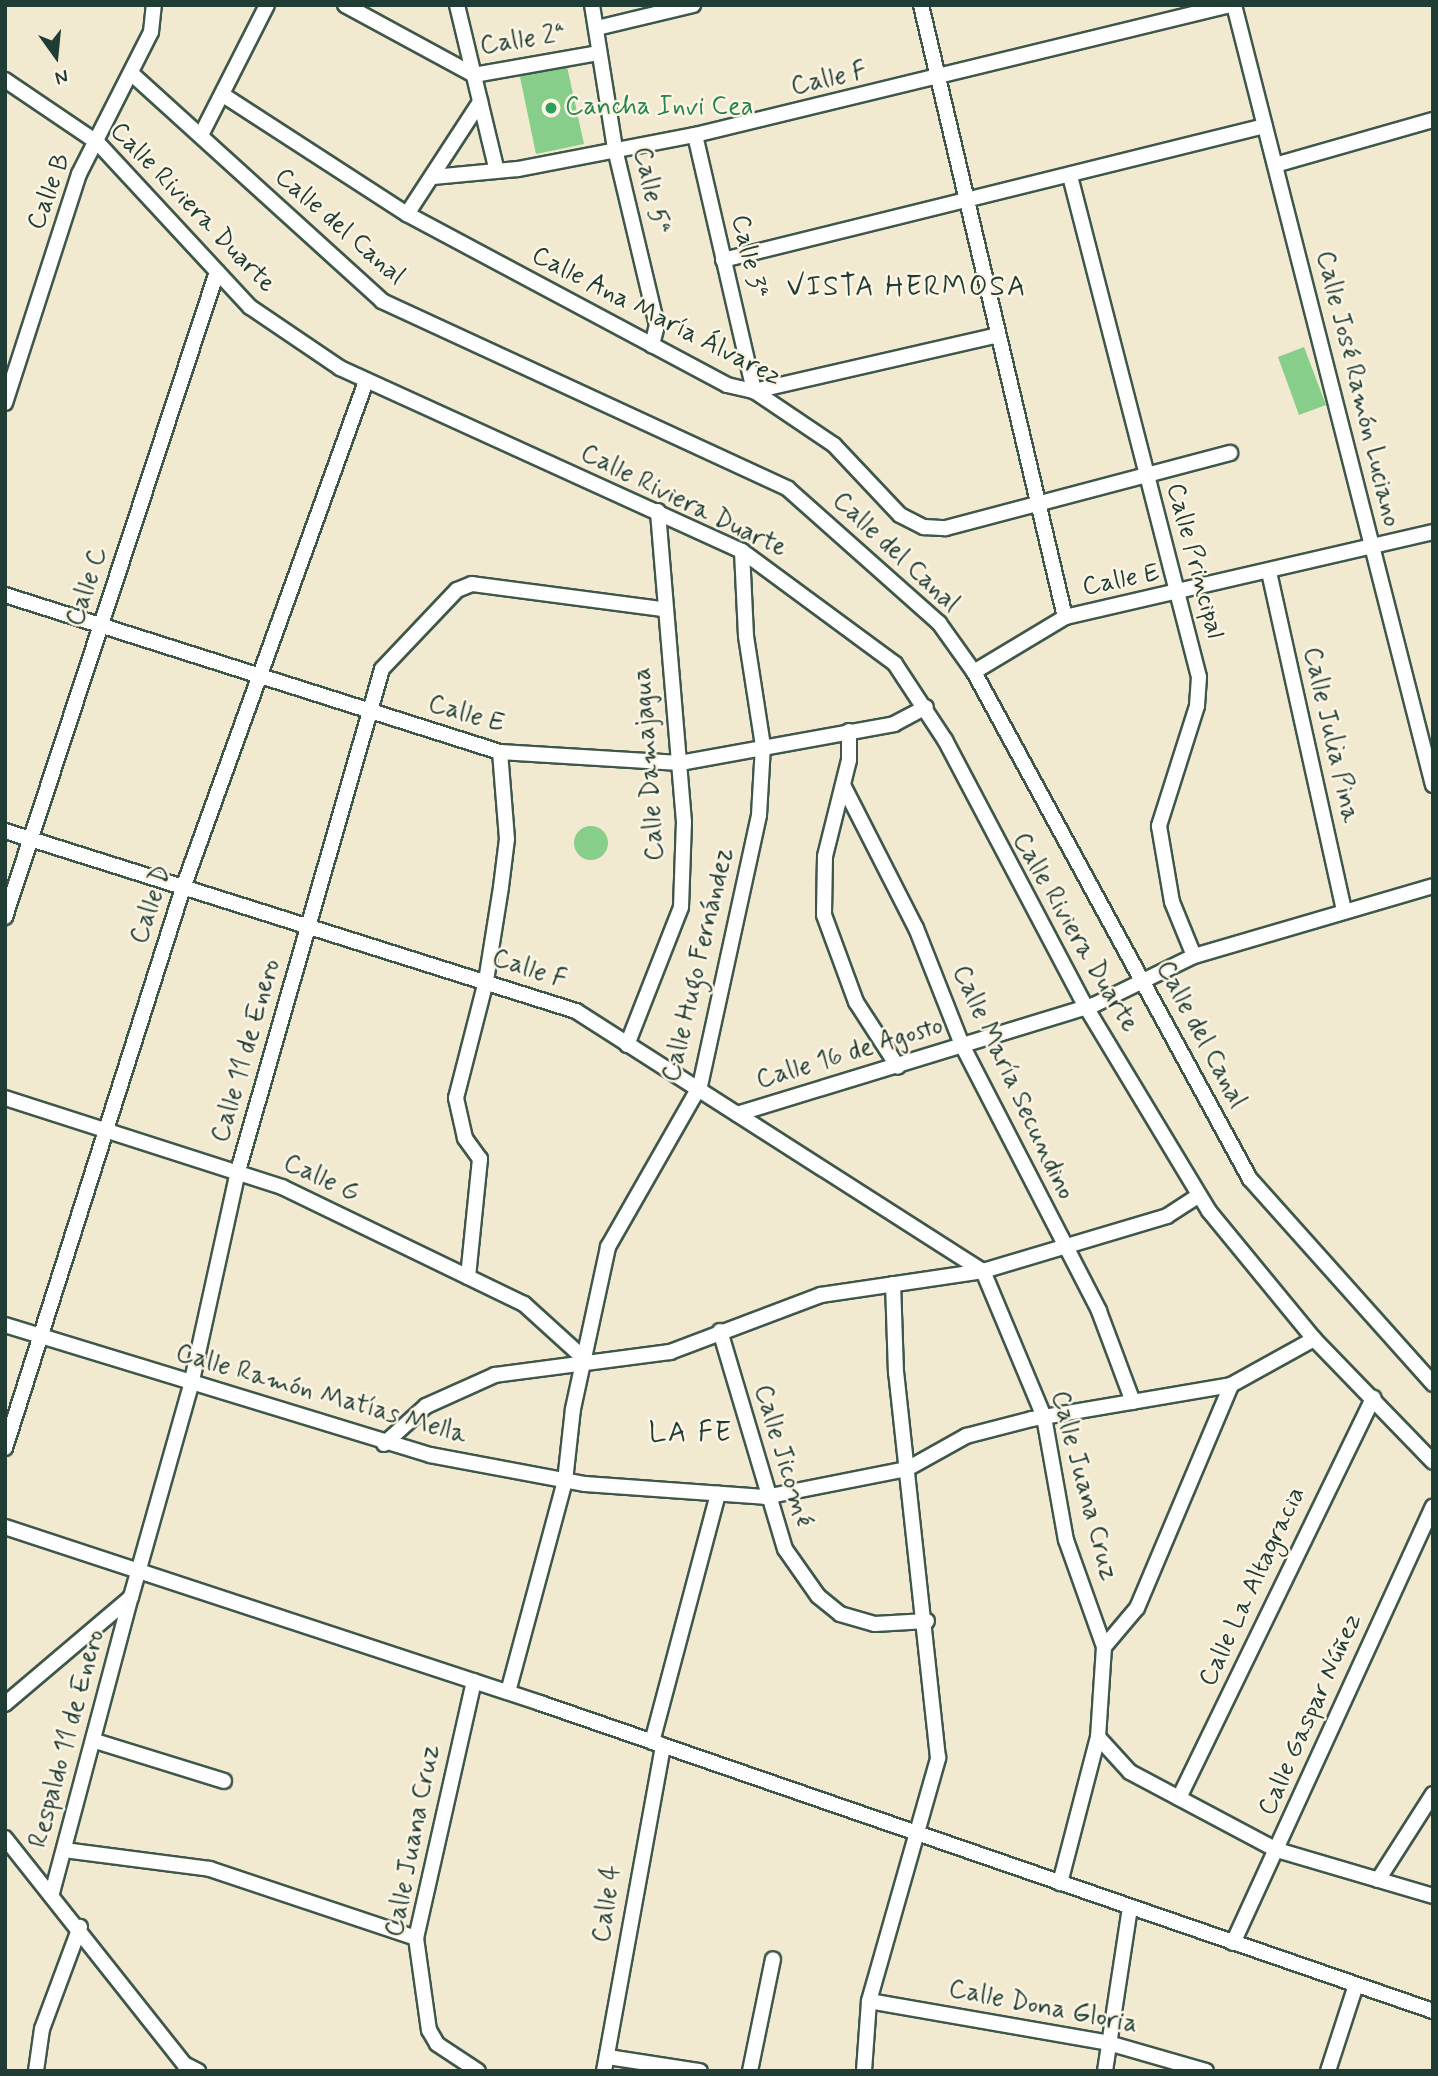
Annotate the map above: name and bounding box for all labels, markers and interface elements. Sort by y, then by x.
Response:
street label: Calle 2ª [478,19,568,63]
north arrow [21,21,91,91]
street label: Calle F [788,56,870,104]
text: N [52,63,71,90]
place label: Cancha Invi Cea [565,92,754,124]
marker: Cancha Invi Cea [543,100,559,116]
street label: Calle Riviera Duarte [103,116,281,300]
street label: Calle 5ª [625,144,675,238]
street label: Calle B [21,149,79,235]
street label: Calle del Canal [267,161,411,293]
street label: Calle 3ª [723,212,773,302]
street label: Calle Ana María Álvarez [527,241,785,393]
street label: Calle José Ramón Luciano [1306,243,1408,535]
district label: VISTA HERMOSA [789,271,1025,305]
street label: Calle Riviera Duarte [575,439,791,565]
street label: Calle Principal [1158,478,1230,644]
street label: Calle del Canal [824,485,966,621]
street label: Calle C [61,543,115,631]
street label: Calle E [1080,558,1162,604]
street label: Calle Julia Pina [1295,647,1365,823]
street label: Calle Damajagua [628,668,672,860]
street label: Calle E [424,689,508,741]
street label: Calle Riviera Duarte [1004,828,1144,1038]
street label: Calle Hugo Fernández [657,843,741,1087]
street label: Calle D [125,862,179,948]
street label: Calle F [488,943,570,997]
street label: Calle del Canal [1148,955,1252,1115]
street label: Calle 11 de Enero [206,958,288,1144]
street label: Calle María Secundino [945,963,1079,1203]
street label: Calle 16 de Agosto [752,1011,948,1097]
street label: Calle G [278,1148,364,1210]
street label: Calle Ramón Matías Mella [177,1340,465,1450]
street label: Calle Jicomé [746,1382,818,1530]
street label: Calle Juana Cruz [1043,1389,1123,1583]
district label: LA FE [649,1417,733,1451]
street label: Calle La Altagracia [1194,1483,1312,1691]
street label: Calle Gaspar Núñez [1254,1612,1368,1818]
street label: Respaldo 11 de Enero [24,1629,112,1849]
street label: Calle Juana Cruz [380,1743,448,1939]
street label: Calle 4 [587,1863,629,1945]
street label: Calle Dona Gloria [945,1974,1141,2042]

